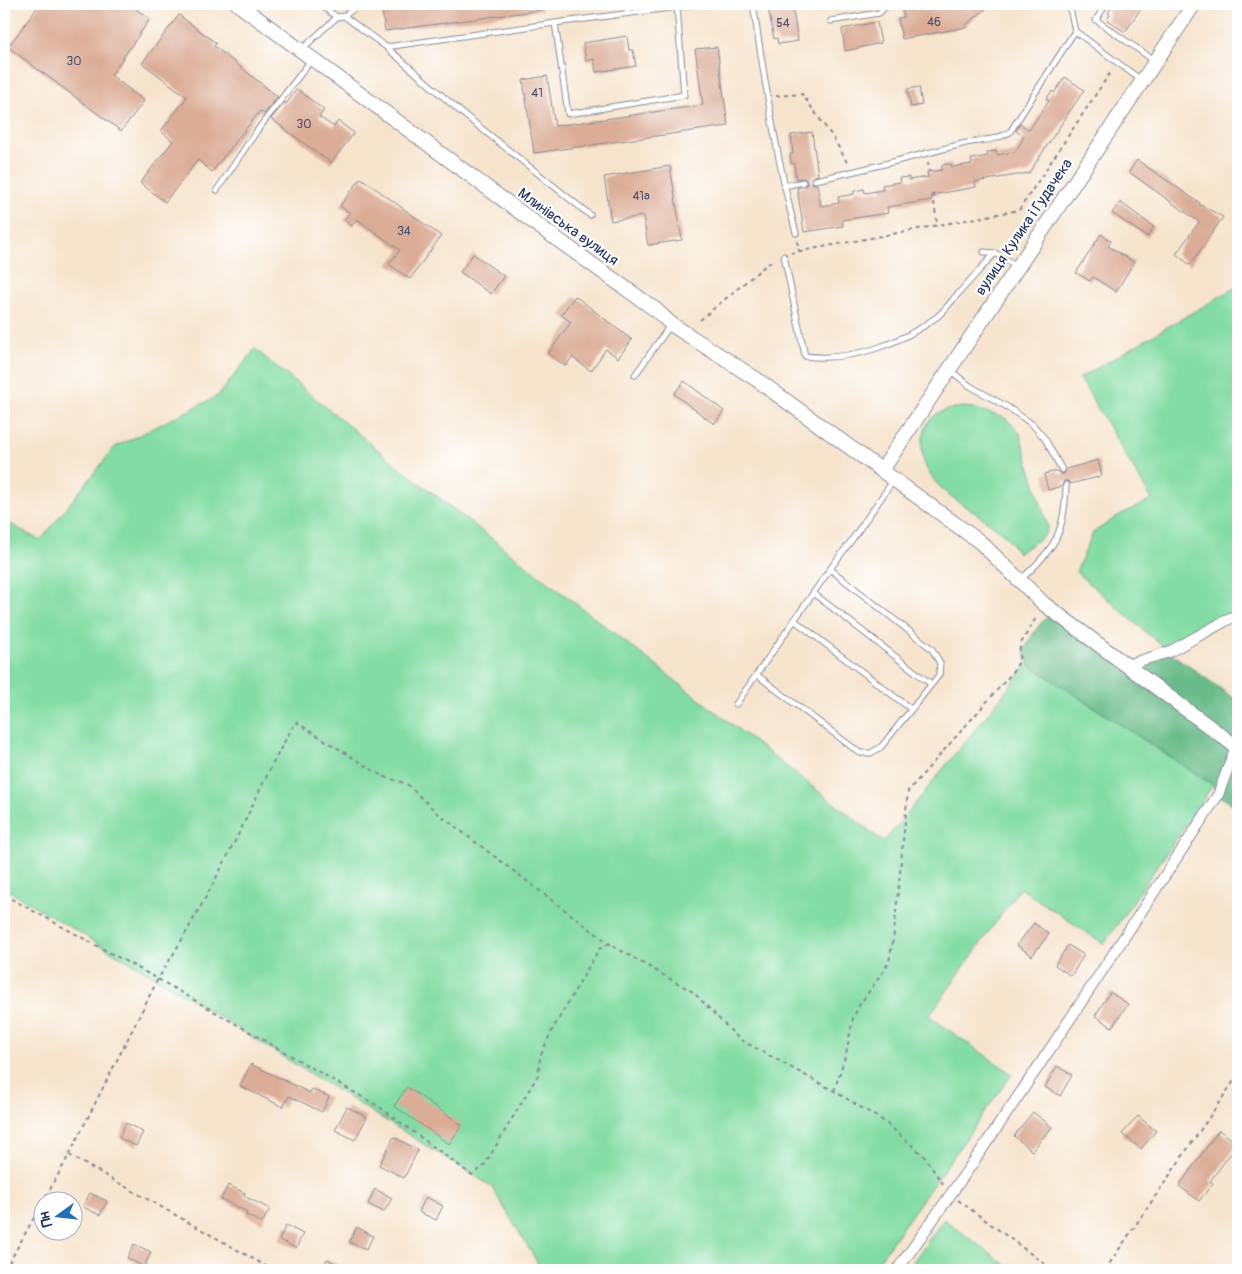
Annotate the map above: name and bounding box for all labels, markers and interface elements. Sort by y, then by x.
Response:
house number: 46 [927,15,941,30]
house number: 54 [776,16,790,31]
house number: 30 [67,54,81,69]
house number: 41 [531,86,543,101]
house number: 30 [297,117,311,132]
street label: вулиця Кулика і Гудачека [971,155,1077,299]
street label: Млинівська вулиця [514,184,622,270]
house number: 41а [632,189,650,204]
house number: 34 [397,224,411,239]
north arrow [32,1192,82,1242]
text: Пн [36,1210,56,1229]

